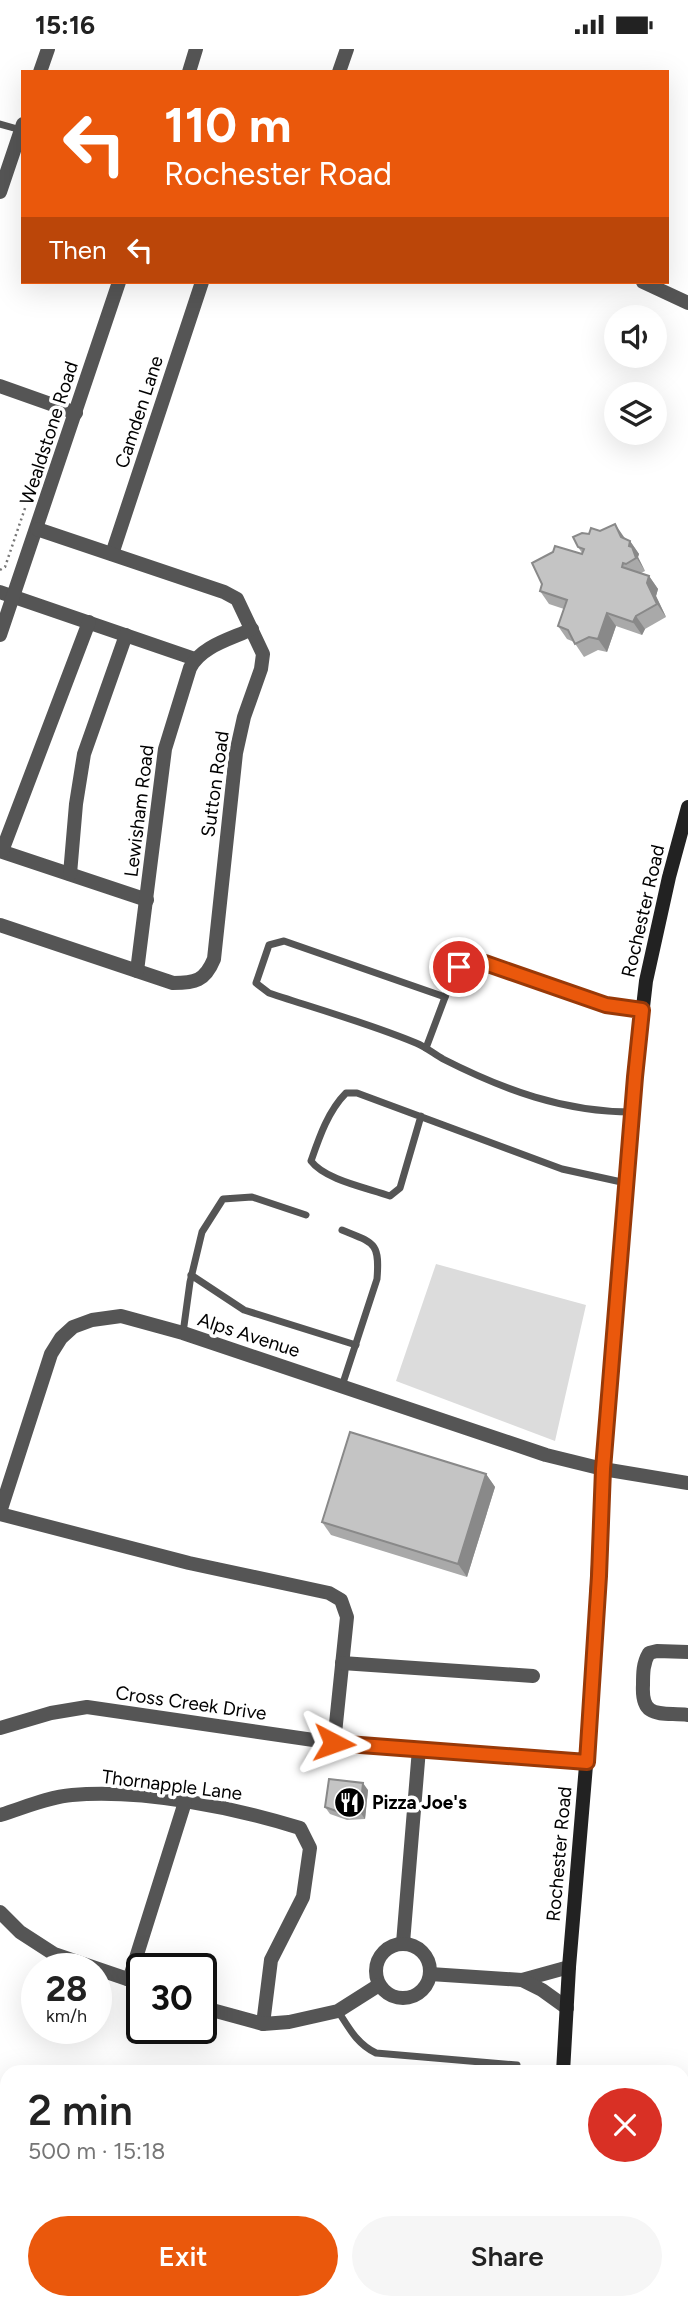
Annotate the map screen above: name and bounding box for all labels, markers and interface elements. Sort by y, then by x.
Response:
text: 15:16 [35,9,95,41]
text: 110 m [164,95,292,154]
icon: left [49,98,140,189]
text: Rochester Road [164,155,392,193]
icon: left [121,231,159,269]
text: Then [49,234,107,266]
map controls [604,305,667,445]
button: sound [604,305,667,368]
street label: Camden Lane [110,353,168,471]
street label: Wealdstone Road [15,358,83,508]
button: layers [604,382,667,445]
street label: Sutton Road [196,730,234,838]
street label: Lewisham Road [119,744,159,878]
street label: Rochester Road [617,842,669,980]
pin [429,937,489,997]
icon: arrive [440,948,478,986]
street label: Alps Avenue [195,1308,303,1362]
street label: Cross Creek Drive [114,1681,268,1725]
position arrow [297,1706,371,1780]
street label: Thornapple Lane [101,1765,243,1805]
restaurant icon: Pizza Joe's [332,1785,366,1819]
street label: Rochester Road [542,1786,576,1922]
place label: Pizza Joe's [372,1791,467,1814]
speed limit sign: 30 [126,1953,217,2044]
text: 28 [46,1968,87,2010]
text: km/h [46,2005,87,2027]
text: 2 min [28,2085,133,2136]
button: close [588,2088,662,2162]
text: 500 m · 15:18 [28,2137,165,2165]
button: Exit [28,2216,338,2296]
button: Share [352,2216,662,2296]

